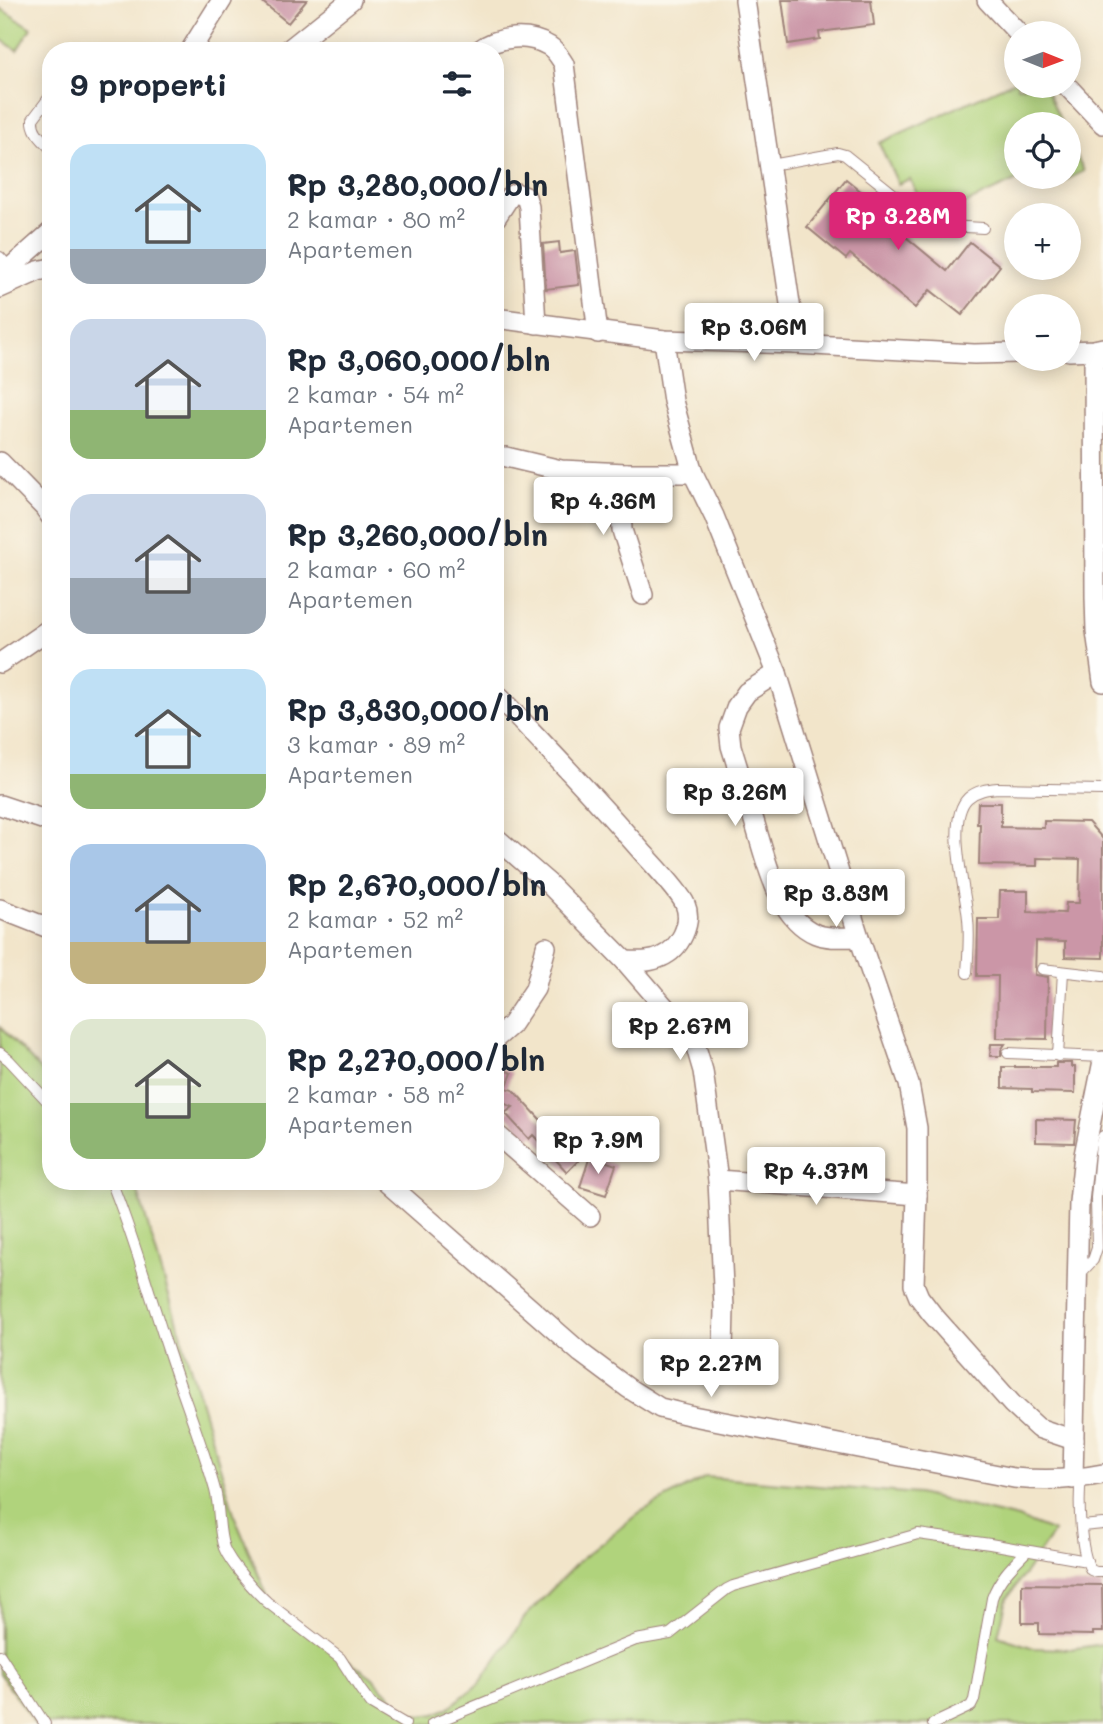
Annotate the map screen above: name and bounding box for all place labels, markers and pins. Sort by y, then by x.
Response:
pin: Rp 3.28M [826,192,970,252]
pin: Rp 3.06M [682,304,826,363]
pin: Rp 4.36M [531,477,675,537]
pin: Rp 3.26M [663,768,807,828]
pin: Rp 3.83M [764,870,908,929]
pin: Rp 2.67M [608,1002,752,1062]
pin: Rp 7.9M [533,1116,663,1176]
pin: Rp 4.37M [744,1148,888,1207]
pin: Rp 2.27M [639,1340,783,1399]

